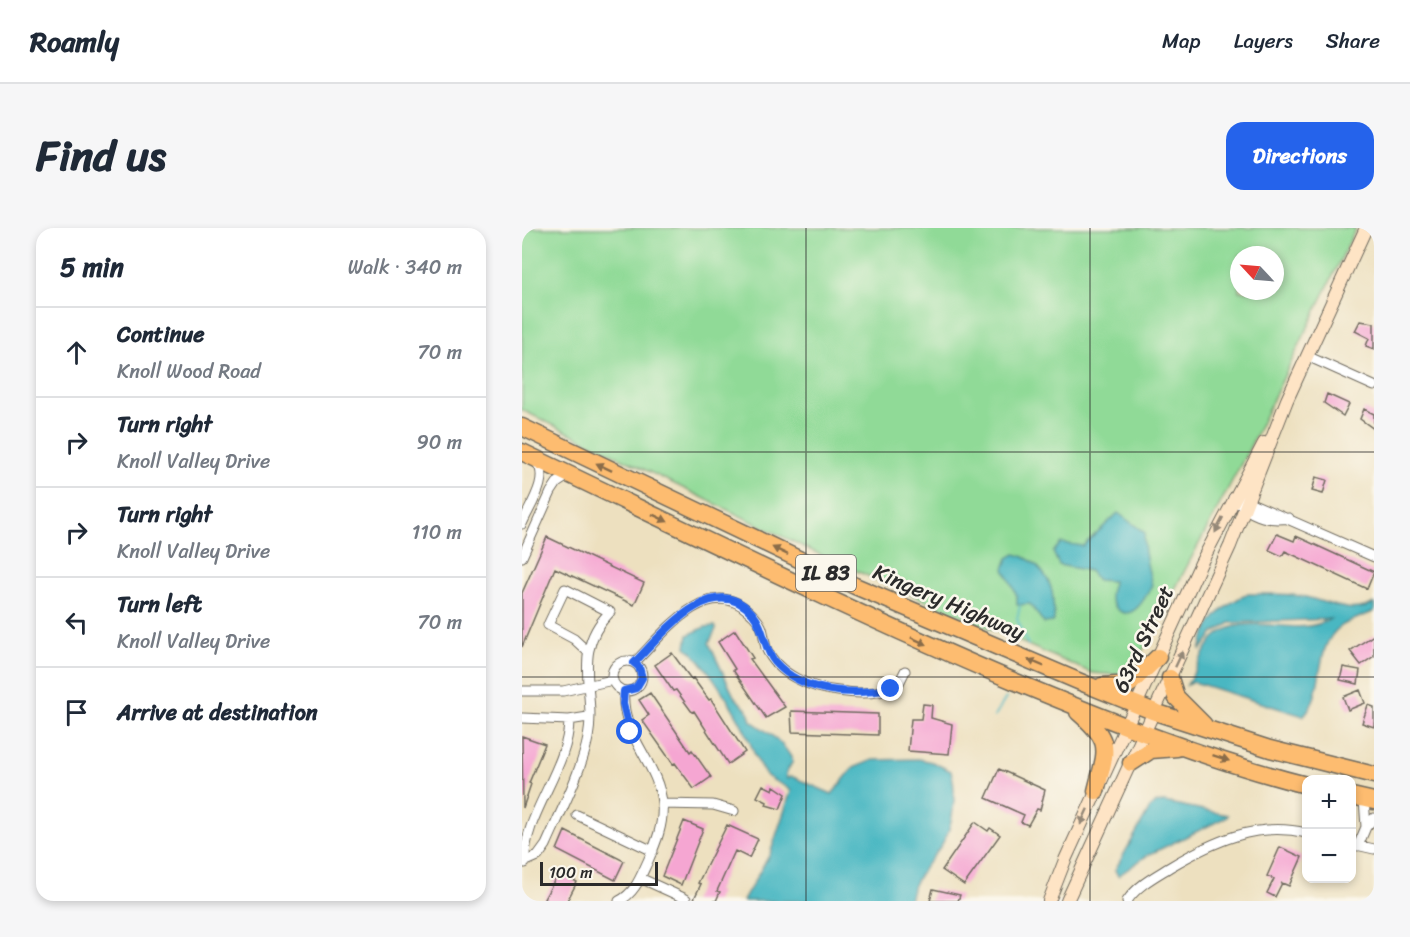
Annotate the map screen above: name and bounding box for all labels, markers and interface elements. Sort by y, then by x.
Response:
text: Roamly [30,17,119,66]
text: Map [1162,22,1201,60]
text: Layers [1234,22,1293,60]
text: Share [1326,22,1380,60]
text: Find us [36,119,166,193]
button: Directions [1226,122,1374,190]
text: 5 min [60,244,124,290]
north arrow [1230,246,1284,300]
text: Walk · 340 m [348,250,462,285]
text: Continue [117,315,205,354]
text: 70 m [417,335,462,370]
icon: ahead [60,336,93,369]
text: Knoll Wood Road [117,354,261,389]
text: Turn right [117,405,212,444]
text: 90 m [417,425,462,460]
icon: right [60,426,93,459]
text: Knoll Valley Drive [117,444,270,479]
one-way arrow [596,462,613,471]
text: Turn right [117,495,212,534]
one-way arrow [651,514,668,523]
text: 110 m [412,515,462,550]
icon: right [60,516,93,549]
one-way arrow [1215,517,1224,534]
text: Knoll Valley Drive [117,534,270,569]
one-way arrow [772,546,789,555]
street label: Kingery Highway [867,552,1032,652]
road number: IL 83 [796,555,856,591]
street label: 63rd Street [1101,578,1185,699]
text: Turn left [117,585,202,624]
text: 70 m [417,605,462,640]
icon: left [60,606,93,639]
text: Knoll Valley Drive [117,624,270,659]
one-way arrow [910,636,927,645]
one-way arrow [1174,649,1184,667]
one-way arrow [1026,658,1044,668]
route end [877,675,903,701]
text: Arrive at destination [117,693,318,732]
icon: arrive [60,696,93,729]
route start [616,718,642,744]
one-way arrow [1212,754,1230,764]
map controls [1302,775,1356,883]
button: + [1302,775,1356,829]
one-way arrow [1079,808,1089,826]
button: − [1302,829,1356,883]
text: 100 m [549,858,593,887]
scale bar [540,859,658,886]

